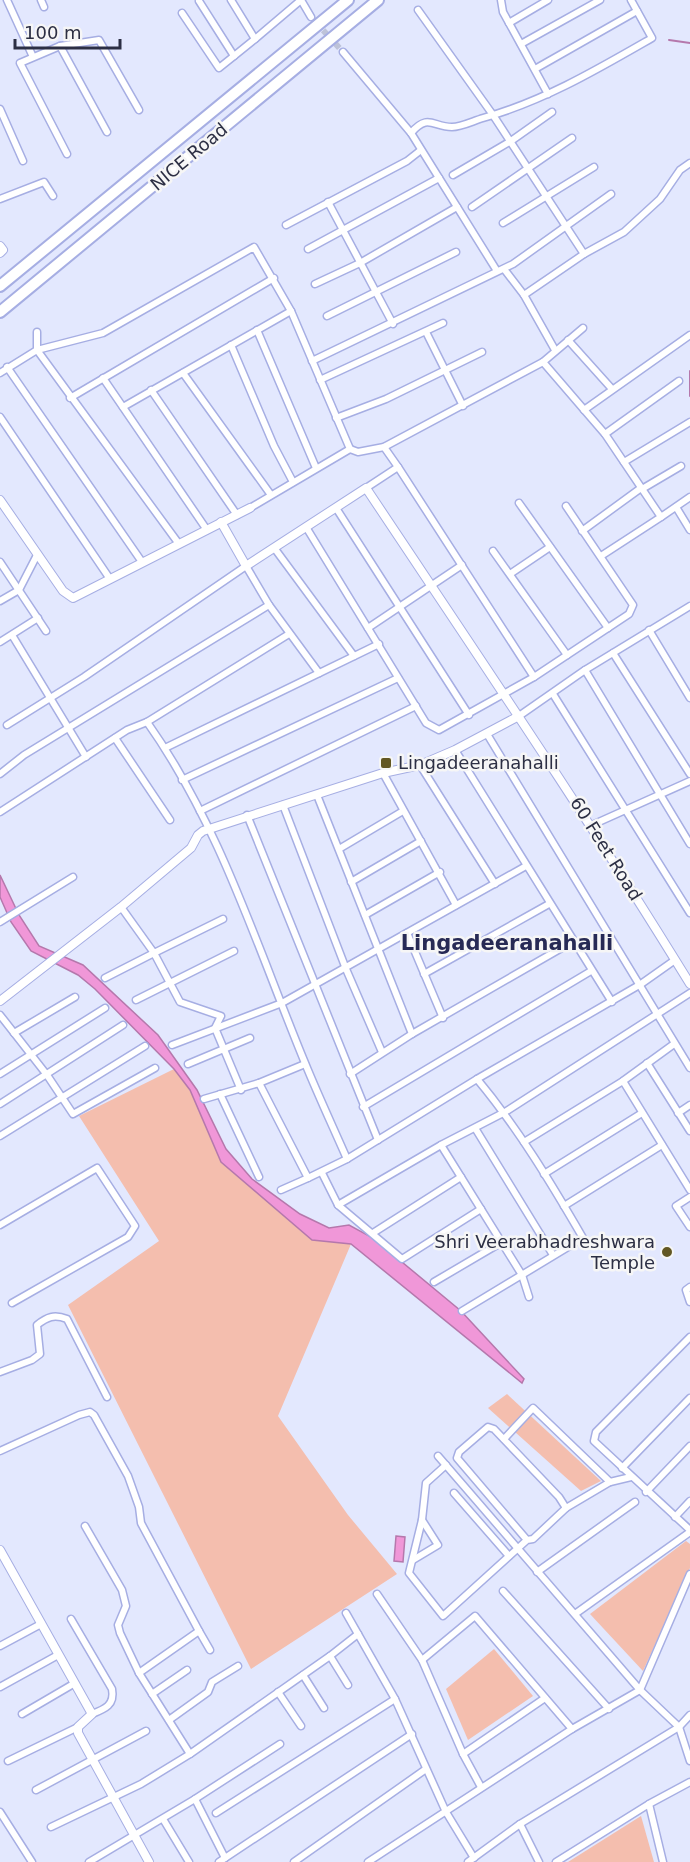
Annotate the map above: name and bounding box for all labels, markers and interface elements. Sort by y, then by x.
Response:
scale bar [15,12,120,50]
text: 100 m [24,22,82,43]
street label: NICE Road [146,118,231,195]
place label: Lingadeeranahalli [398,752,559,773]
marker: Lingadeeranahalli [379,756,393,770]
street label: 60 Feet Road [566,793,647,904]
district label: Lingadeeranahalli [401,931,613,955]
place label: Shri Veerabhadreshwara Temple [434,1231,655,1273]
marker: Shri Veerabhadreshwara Temple [660,1245,674,1259]

